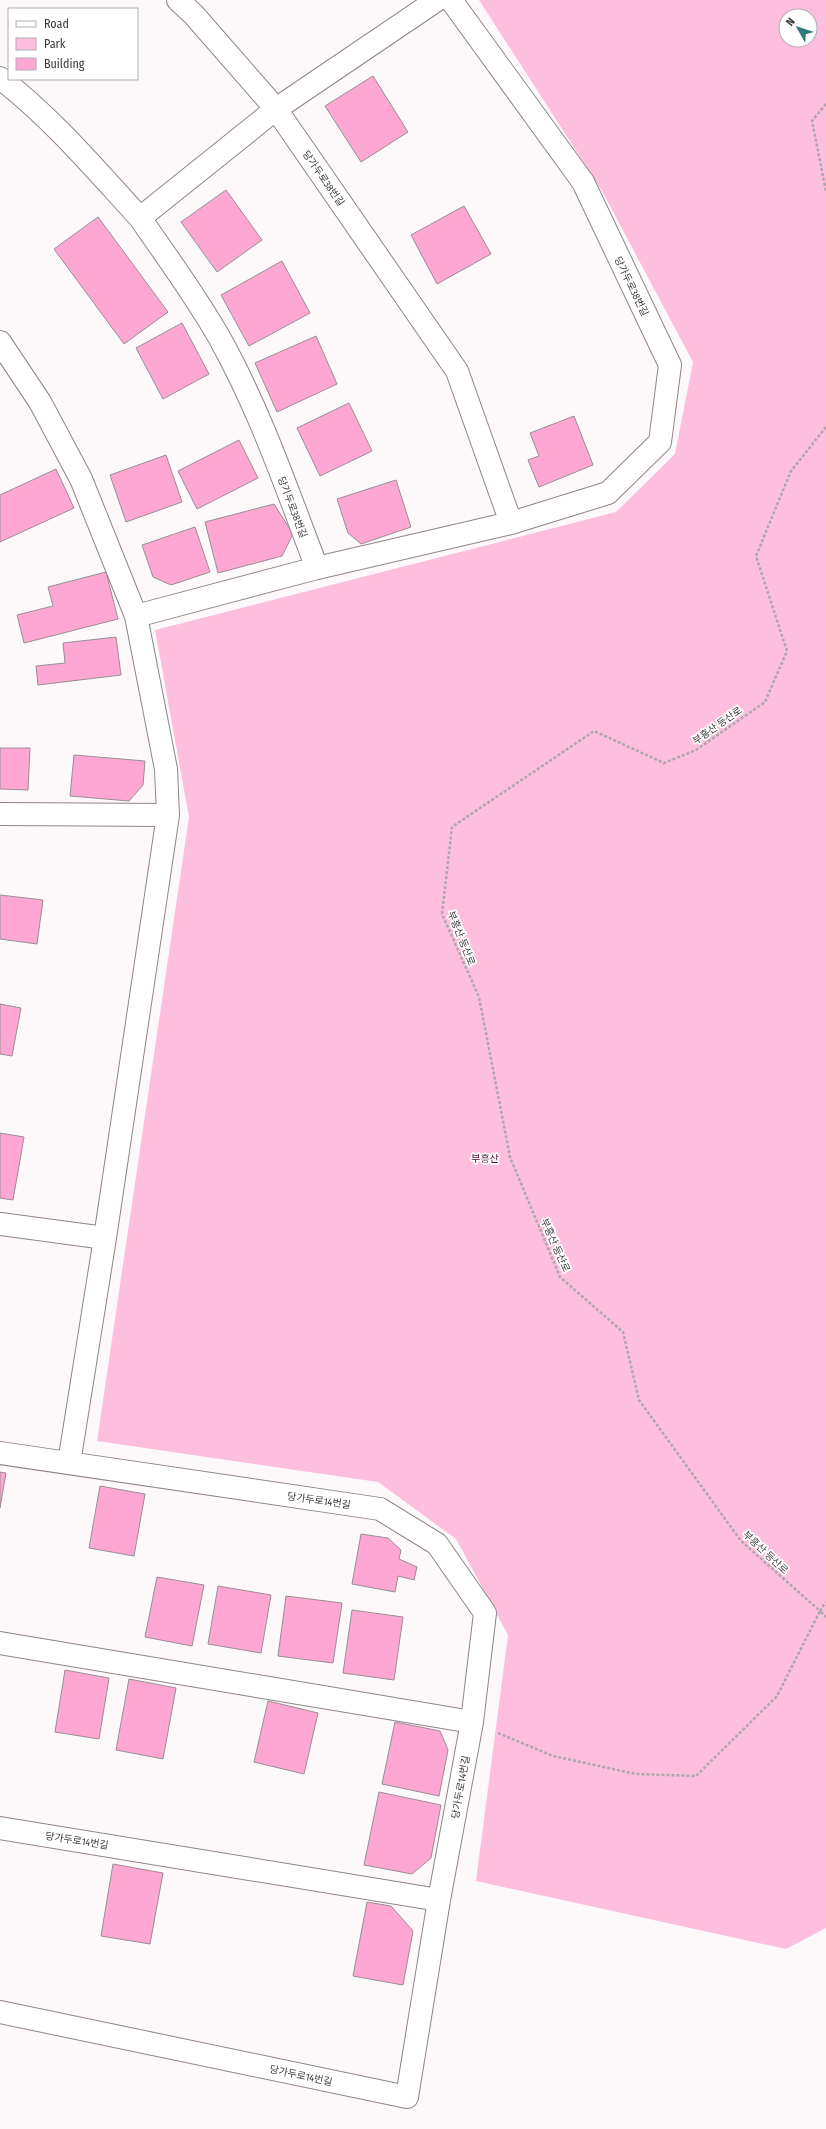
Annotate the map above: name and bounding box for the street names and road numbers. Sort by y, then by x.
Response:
street label: 당가두로38번길 [300,149,347,209]
street label: 당가두로38번길 [612,255,651,318]
street label: 당가두로38번길 [275,475,309,540]
street label: 부흥산 등산로 [691,704,745,747]
street label: 부흥산 등산로 [445,909,477,967]
street label: 부흥산 등산로 [538,1217,572,1274]
street label: 당가두로14번길 [286,1491,351,1511]
street label: 부흥산 등산로 [740,1529,790,1577]
street label: 당가두로14번길 [450,1755,472,1820]
street label: 당가두로14번길 [44,1830,109,1852]
street label: 당가두로14번길 [268,2063,333,2088]

